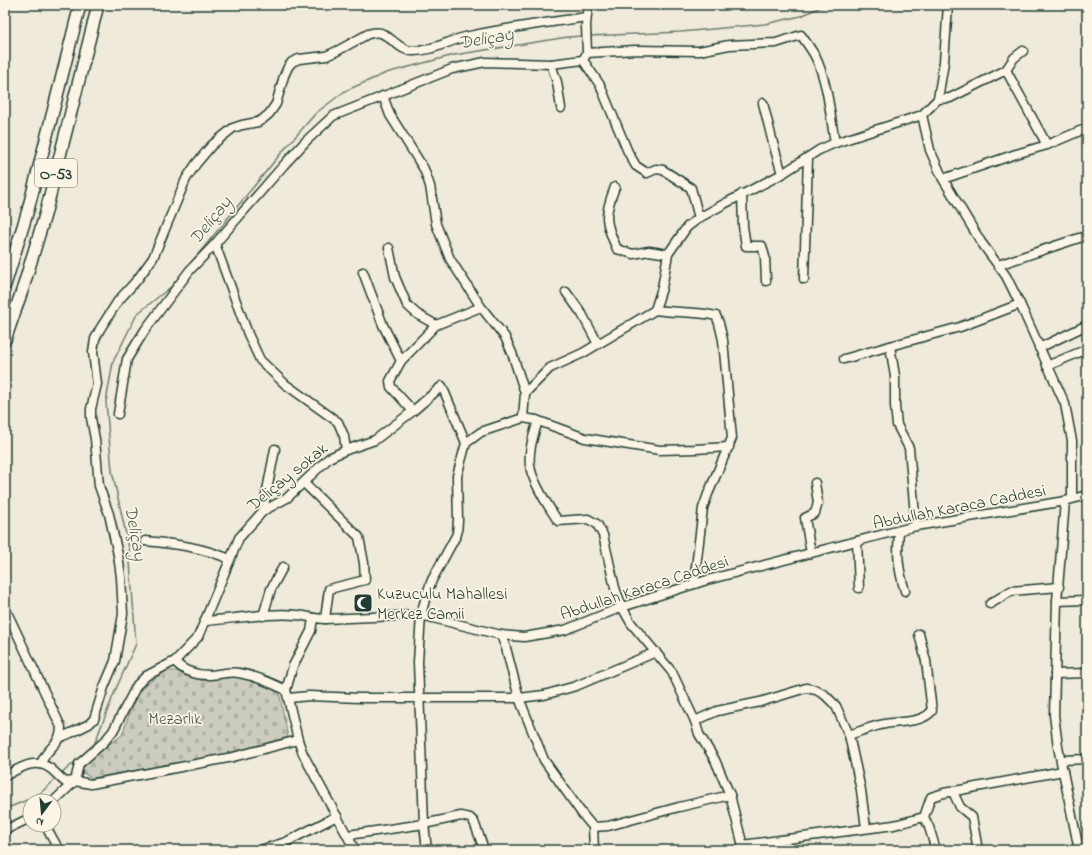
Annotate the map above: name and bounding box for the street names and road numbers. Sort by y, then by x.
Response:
road number: O-53 [35,159,77,187]
street label: Deliçay sokak [241,436,335,519]
street label: Abdullah Karaca Caddesi [871,478,1048,537]
street label: Abdullah Karaca Caddesi [557,549,732,627]

